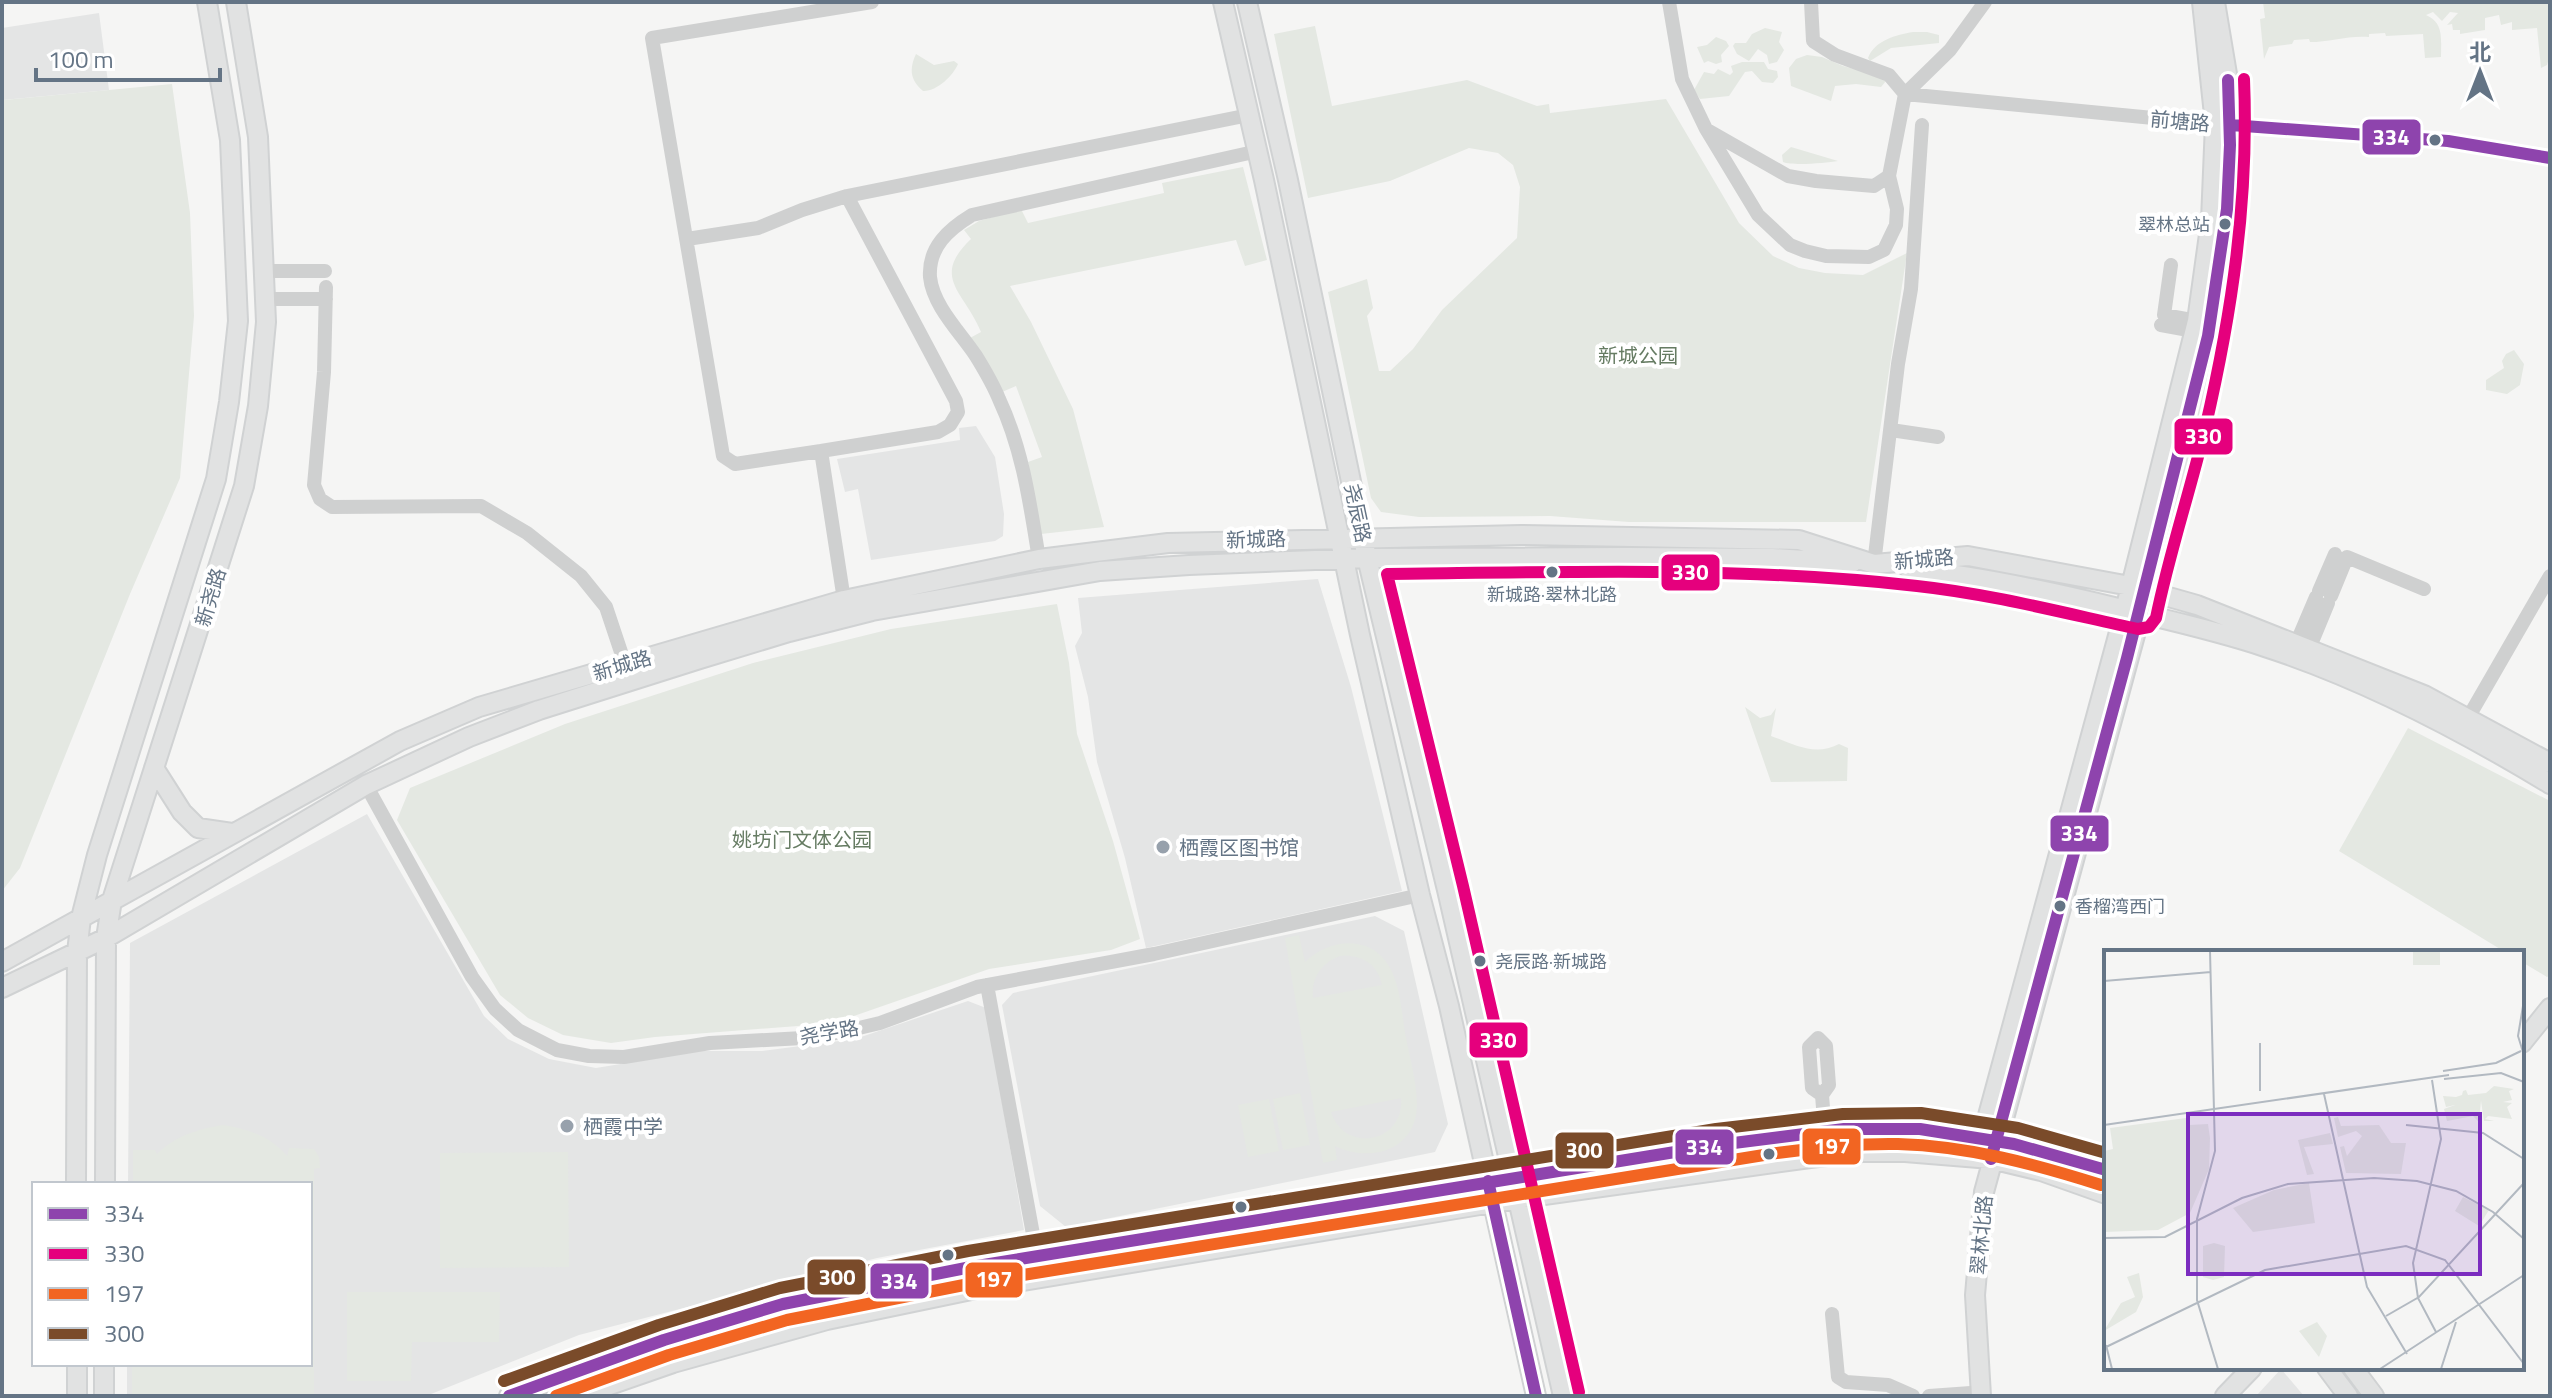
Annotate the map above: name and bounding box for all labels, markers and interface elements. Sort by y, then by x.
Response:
scale bar [36,32,220,82]
north arrow [2440,32,2520,112]
text: 北 [2469,35,2491,69]
text: 100 m [48,41,114,77]
street label: 前塘路 [2149,103,2211,139]
line badge: 334 [2361,118,2422,156]
text: 334 [2373,120,2409,154]
unlabelled marker [2427,132,2443,148]
place label: 翠林总站 [2138,211,2210,238]
marker: 翠林总站 [2217,216,2233,232]
park label: 新城公园 [1598,340,1678,371]
line badge: 330 [2173,417,2234,456]
text: 330 [2185,419,2221,453]
street label: 尧辰路 [1337,480,1379,546]
street label: 新城路 [1225,522,1287,556]
street label: 新城路 [1893,541,1955,577]
line badge: 330 [1660,553,1721,592]
text: 330 [1672,555,1708,589]
street label: 新尧路 [186,564,234,630]
marker: 新城路·翠林北路 [1544,564,1560,580]
place label: 新城路·翠林北路 [1487,581,1617,608]
street label: 新城路 [589,641,655,689]
line badge: 334 [2049,814,2110,853]
text: 334 [2061,816,2097,850]
park label: 姚坊门文体公园 [732,824,872,855]
place label: 栖霞区图书馆 [1179,832,1299,863]
marker: 栖霞区图书馆 [1154,838,1172,856]
place label: 香榴湾西门 [2075,893,2165,920]
marker: 香榴湾西门 [2052,898,2068,914]
place label: 尧辰路·新城路 [1495,948,1607,975]
inset map [2104,950,2524,1370]
marker: 尧辰路·新城路 [1472,953,1488,969]
street label: 尧学路 [797,1012,861,1052]
line badge: 330 [1468,1021,1529,1059]
text: 330 [1480,1023,1516,1057]
place label: 栖霞中学 [583,1111,663,1142]
marker: 栖霞中学 [558,1117,576,1135]
line badge: 197 [1801,1127,1862,1166]
line badge: 334 [1674,1128,1735,1166]
text: 197 [1814,1129,1850,1163]
text: 334 [1686,1130,1722,1164]
line badge: 300 [1554,1131,1615,1170]
text: 300 [1566,1133,1602,1167]
unlabelled marker [1761,1146,1777,1162]
legend [32,1182,312,1366]
street label: 翠林北路 [1962,1194,2000,1276]
text: 334 [104,1195,144,1231]
unlabelled marker [1233,1199,1249,1215]
text: 330 [104,1235,144,1271]
unlabelled marker [940,1247,956,1263]
line badge: 300 [806,1258,867,1296]
text: 300 [819,1260,855,1294]
line badge: 197 [964,1261,1024,1299]
line badge: 334 [869,1262,930,1300]
text: 197 [976,1262,1012,1296]
text: 334 [881,1264,917,1298]
text: 197 [104,1275,144,1311]
text: 300 [104,1315,144,1351]

